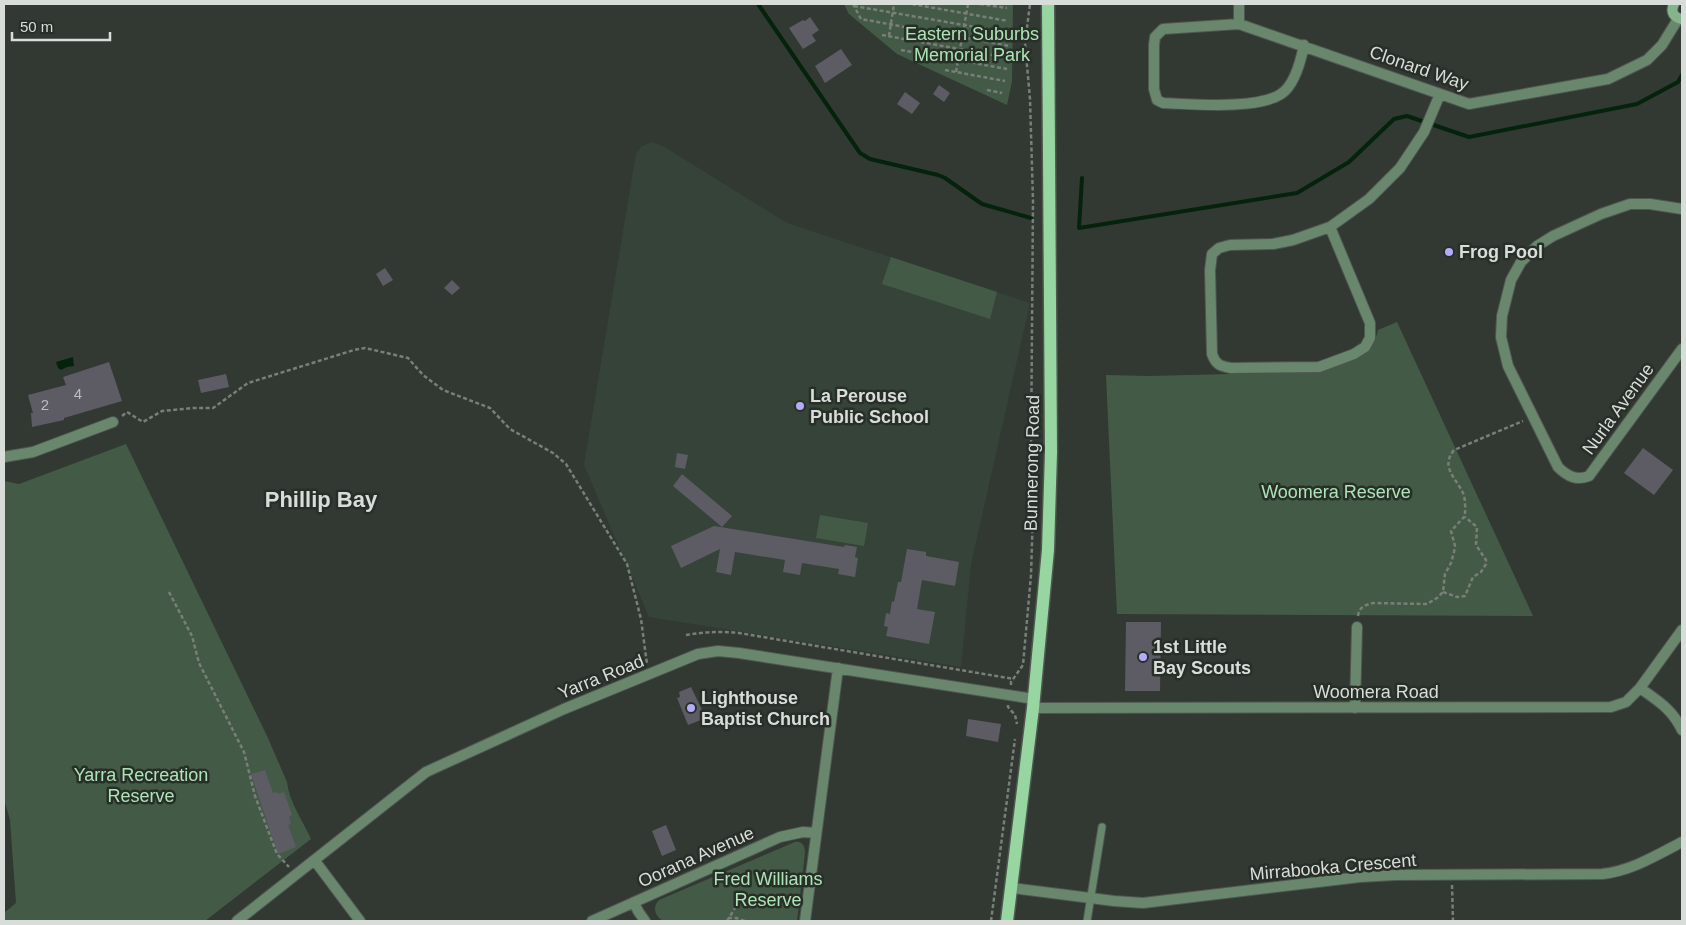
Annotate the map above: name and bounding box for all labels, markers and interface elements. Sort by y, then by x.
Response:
scale bar [12,10,110,42]
text: 50 m [20,18,53,35]
park label: Eastern Suburbs Memorial Park [905,24,1039,65]
street label: Clonard Way [1367,42,1471,94]
place label: Frog Pool [1459,242,1543,262]
marker: Frog Pool [1443,246,1455,258]
street label: Nurla Avenue [1578,360,1658,458]
house number: 4 [74,385,82,402]
place label: La Perouse Public School [810,386,929,427]
street label: Bunnerong Road [1021,395,1043,531]
house number: 2 [41,396,49,413]
marker: La Perouse Public School [794,400,806,412]
park label: Woomera Reserve [1261,482,1411,502]
district label: Phillip Bay [265,487,378,512]
place label: 1st Little Bay Scouts [1153,637,1251,678]
street label: Yarra Road [555,651,647,703]
marker: 1st Little Bay Scouts [1137,651,1149,663]
street label: Woomera Road [1313,682,1439,702]
place label: Lighthouse Baptist Church [701,688,830,729]
marker: Lighthouse Baptist Church [685,702,697,714]
park label: Yarra Recreation Reserve [74,765,208,806]
street label: Oorana Avenue [635,822,757,892]
street label: Mirrabooka Crescent [1249,850,1417,884]
park label: Fred Williams Reserve [713,869,823,910]

